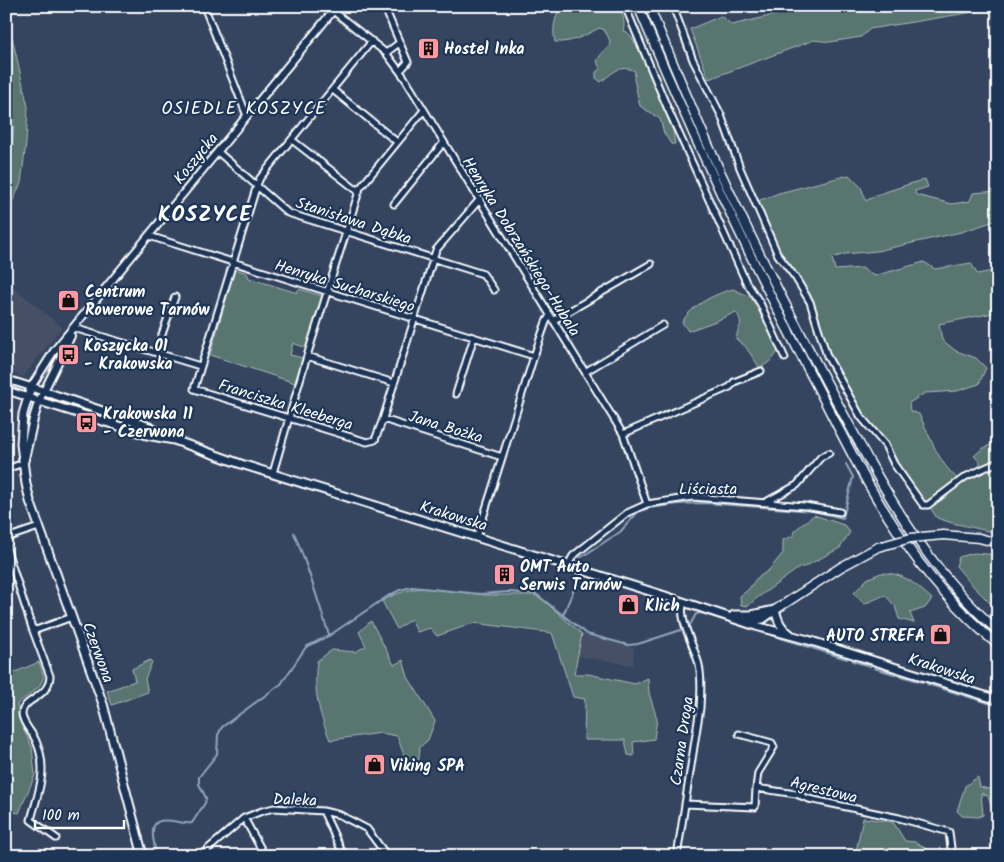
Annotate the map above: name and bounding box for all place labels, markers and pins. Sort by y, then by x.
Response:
building icon: Hostel Inka [416,36,440,60]
place label: Hostel Inka [444,37,524,62]
place label: Centrum Rowerowe Tarnów [85,280,210,323]
shop icon: Centrum Rowerowe Tarnów [57,288,81,312]
place label: Koszycka 01 - Krakowska [84,334,172,377]
bus stop icon: Koszycka 01 - Krakowska [56,342,80,366]
place label: Krakowska 11 - Czerwona [103,402,193,445]
bus stop icon: Krakowska 11 - Czerwona [75,410,99,434]
place label: OMT Auto Serwis Tarnów [520,555,622,598]
building icon: OMT Auto Serwis Tarnów [492,563,516,587]
shop icon: Klich [617,593,641,617]
place label: Klich [645,594,680,619]
shop icon: AUTO STREFA [929,623,953,647]
place label: AUTO STREFA [826,624,925,649]
shop icon: Viking SPA [362,753,386,777]
place label: Viking SPA [390,754,465,779]

